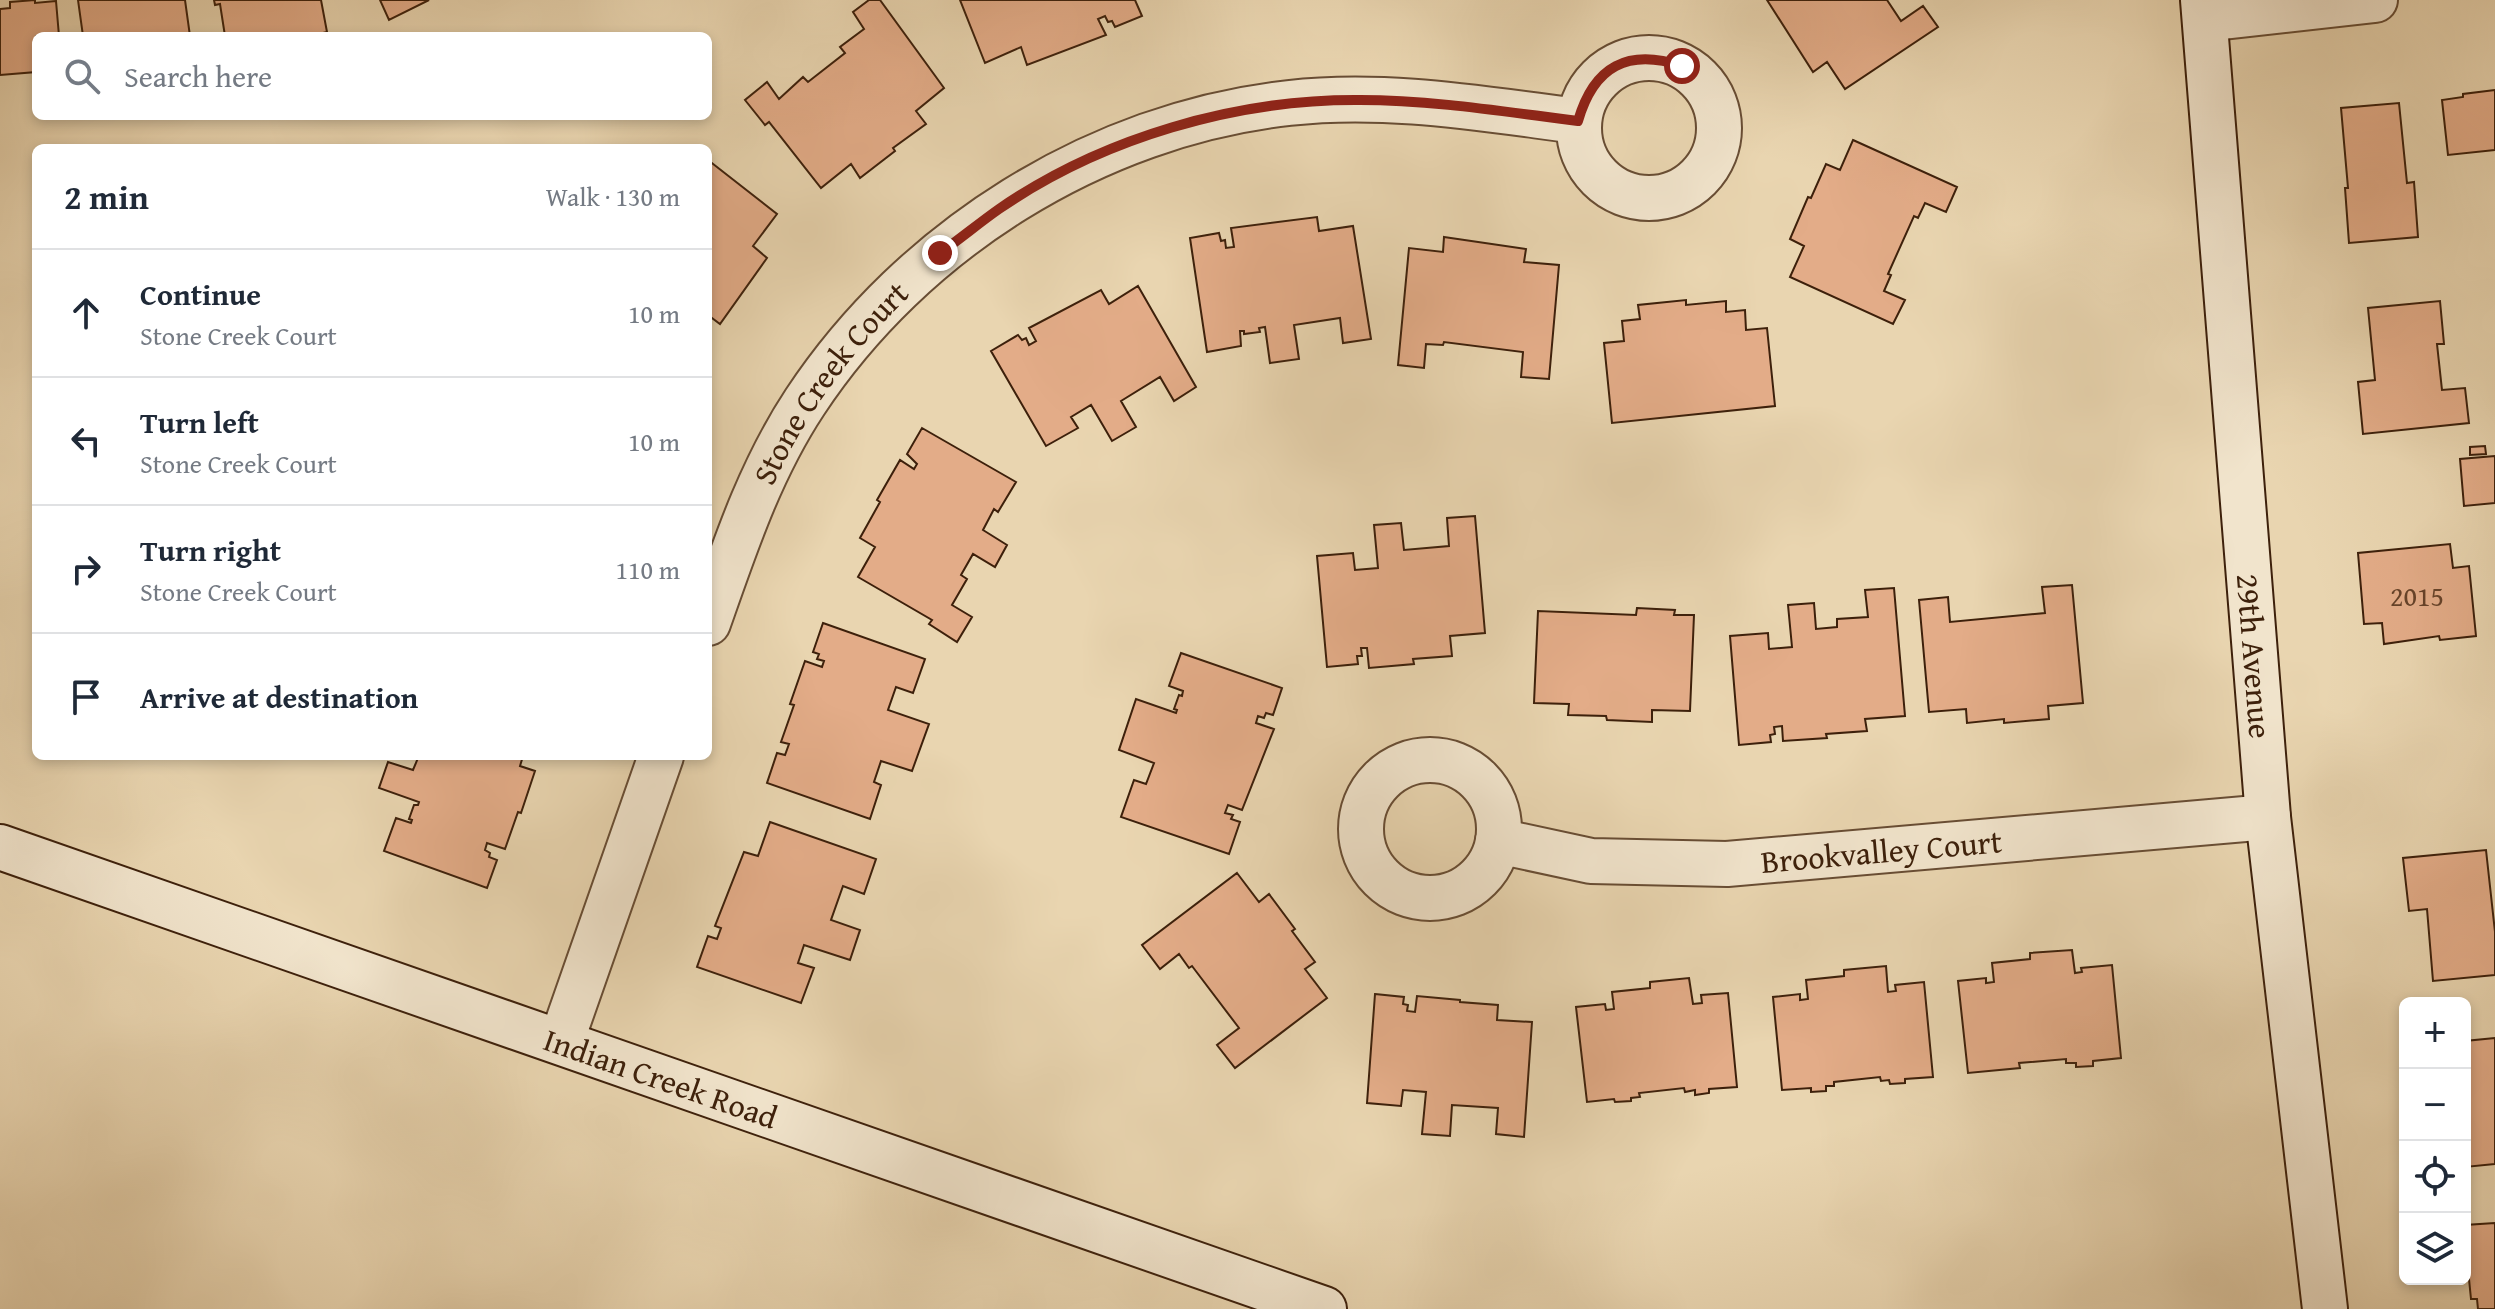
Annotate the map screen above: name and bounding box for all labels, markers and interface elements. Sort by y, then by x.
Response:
search box [32,32,712,120]
route start [1664,48,1700,84]
icon: search [60,54,104,98]
text: Search here [124,54,272,98]
text: 2 min [64,172,149,221]
text: Walk · 130 m [546,177,680,216]
route end [922,235,958,271]
street label: Stone Creek Court [740,270,918,492]
text: Continue [140,272,261,316]
icon: ahead [64,291,108,335]
text: 10 m [628,294,680,333]
text: Stone Creek Court [140,316,337,355]
text: Turn left [140,400,259,444]
icon: left [64,419,108,463]
text: 10 m [628,422,680,461]
text: Stone Creek Court [140,444,337,483]
text: Turn right [140,528,281,572]
icon: right [64,547,108,591]
text: 110 m [615,550,680,589]
text: Stone Creek Court [140,572,337,611]
street label: 29th Avenue [2225,572,2285,740]
house number: 2015 [2390,575,2444,616]
icon: arrive [64,675,108,719]
text: Arrive at destination [140,675,418,719]
street label: Brookvalley Court [1759,817,2004,884]
map controls [2399,997,2471,1285]
button: + [2399,997,2471,1069]
street label: Indian Creek Road [538,1015,784,1140]
button: − [2399,1069,2471,1141]
button: locate [2399,1141,2471,1213]
button: layers [2399,1213,2471,1285]

